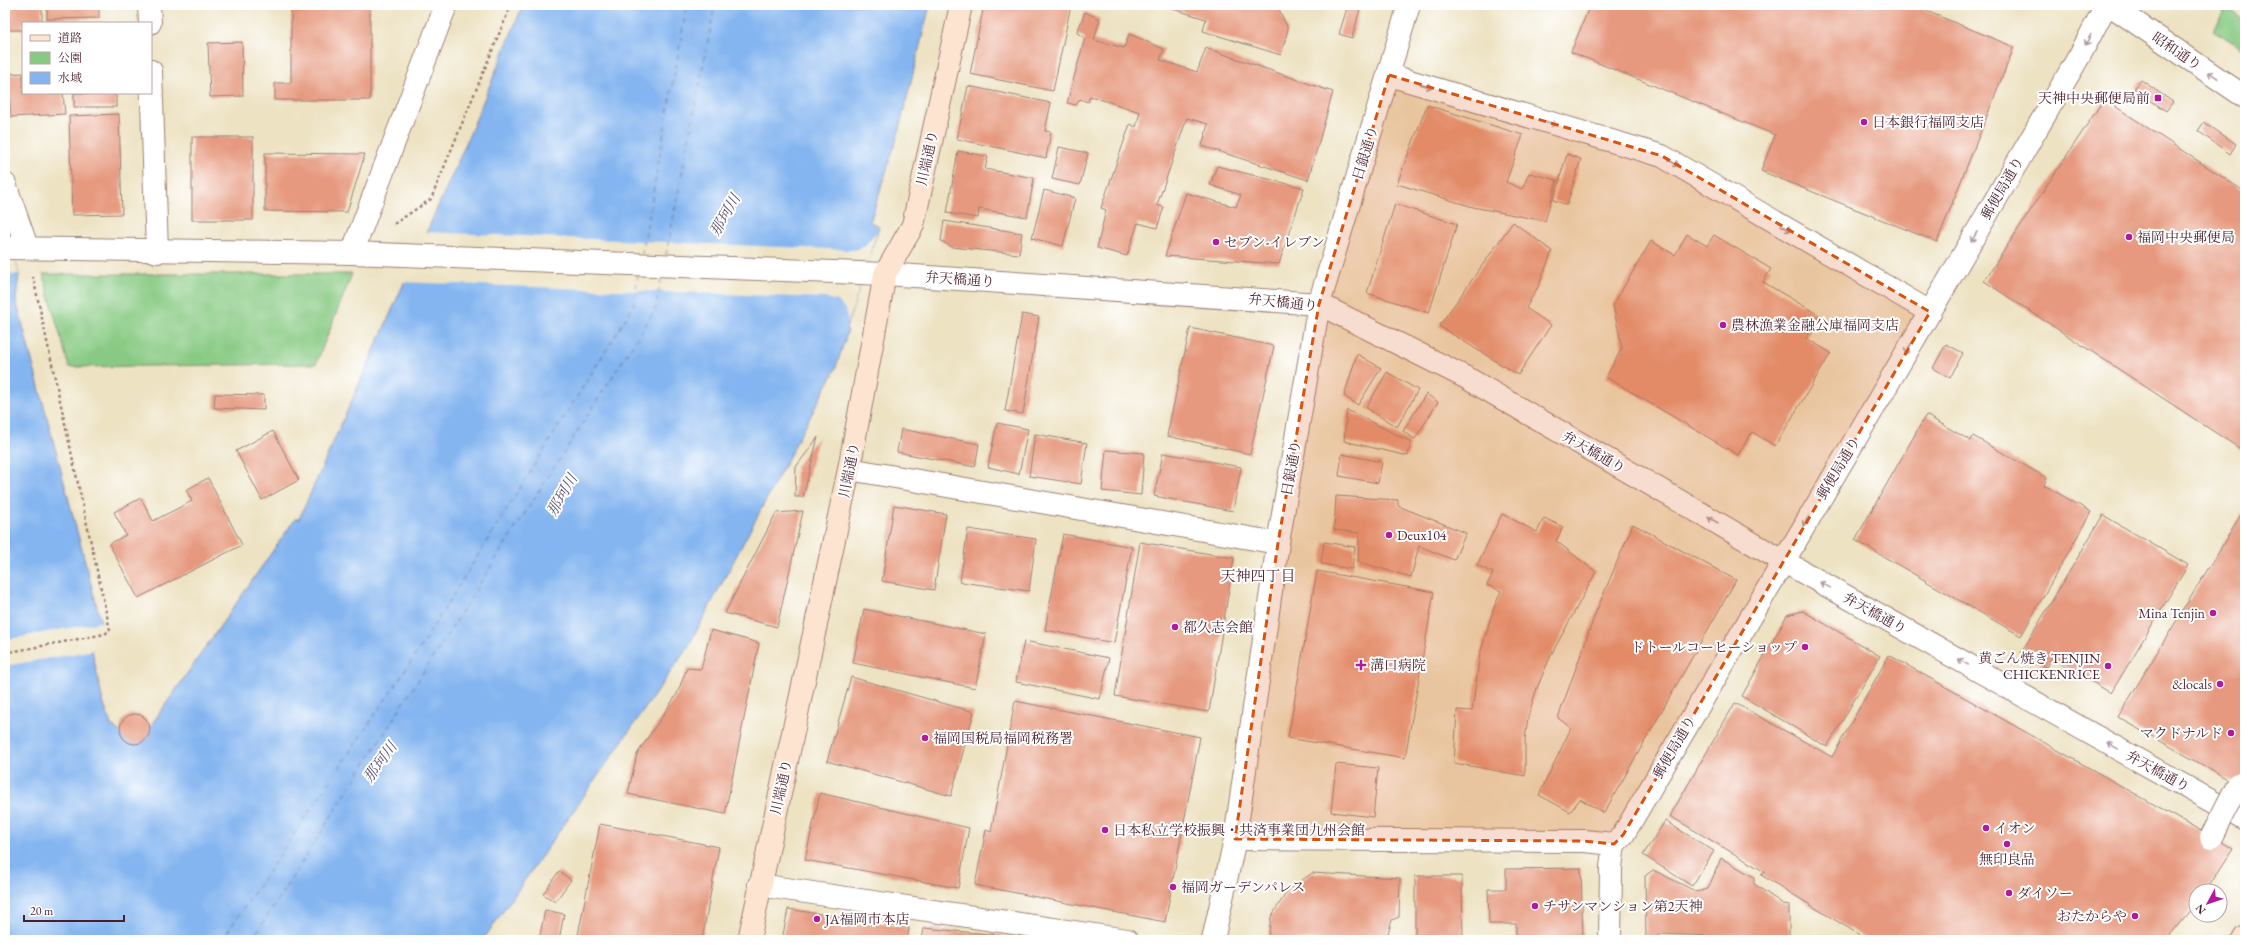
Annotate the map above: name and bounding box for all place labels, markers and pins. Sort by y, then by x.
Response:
place label: 天神中央郵便局前 [2038,89,2150,107]
marker: 天神中央郵便局前 [2153,93,2163,103]
place label: 日本銀行福岡支店 [1872,113,1984,131]
marker: 日本銀行福岡支店 [1859,117,1869,127]
place label: 福岡中央郵便局 [2137,228,2235,246]
marker: 福岡中央郵便局 [2124,232,2134,242]
place label: セブン-イレブン [1224,233,1325,251]
marker: セブン-イレブン [1211,237,1221,247]
place label: 農林漁業金融公庫福岡支店 [1731,316,1899,334]
marker: 農林漁業金融公庫福岡支店 [1718,320,1728,330]
place label: Deux104 [1397,526,1447,544]
marker: Deux104 [1384,530,1394,540]
place label: Mina Tenjin [2138,604,2206,622]
marker: Mina Tenjin [2208,608,2218,618]
place label: 都久志会館 [1183,618,1253,636]
marker: 都久志会館 [1170,622,1180,632]
place label: ドトールコーヒーショップ [1630,638,1797,656]
marker: ドトールコーヒーショップ [1800,642,1810,652]
place label: 黄ごん焼き TENJIN CHICKENRICE [1978,649,2100,683]
place label: 溝口病院 [1370,656,1426,674]
marker: 溝口病院 [1355,659,1367,671]
marker: 黄ごん焼き TENJIN CHICKENRICE [2103,661,2113,671]
place label: &locals [2172,675,2212,693]
marker: &locals [2215,679,2225,689]
place label: マクドナルド [2140,724,2223,742]
marker: マクドナルド [2226,728,2236,738]
place label: 福岡国税局福岡税務署 [933,729,1073,747]
marker: 福岡国税局福岡税務署 [920,733,930,743]
place label: イオン [1994,819,2036,837]
place label: 日本私立学校振興・共済事業団九州会館 [1113,821,1365,839]
marker: イオン [1981,823,1991,833]
marker: 日本私立学校振興・共済事業団九州会館 [1100,825,1110,835]
marker: 無印良品 [2002,839,2012,849]
place label: 無印良品 [1979,850,2035,868]
place label: 福岡ガーデンパレス [1181,878,1305,896]
marker: 福岡ガーデンパレス [1168,882,1178,892]
place label: ダイソー [2017,884,2073,902]
marker: ダイソー [2004,888,2014,898]
place label: チサンマンション第2天神 [1543,897,1702,915]
marker: チサンマンション第2天神 [1530,901,1540,911]
place label: おたからや [2057,907,2127,925]
place label: JA福岡市本店 [824,910,909,928]
marker: おたからや [2130,911,2140,921]
marker: JA福岡市本店 [812,914,822,924]

